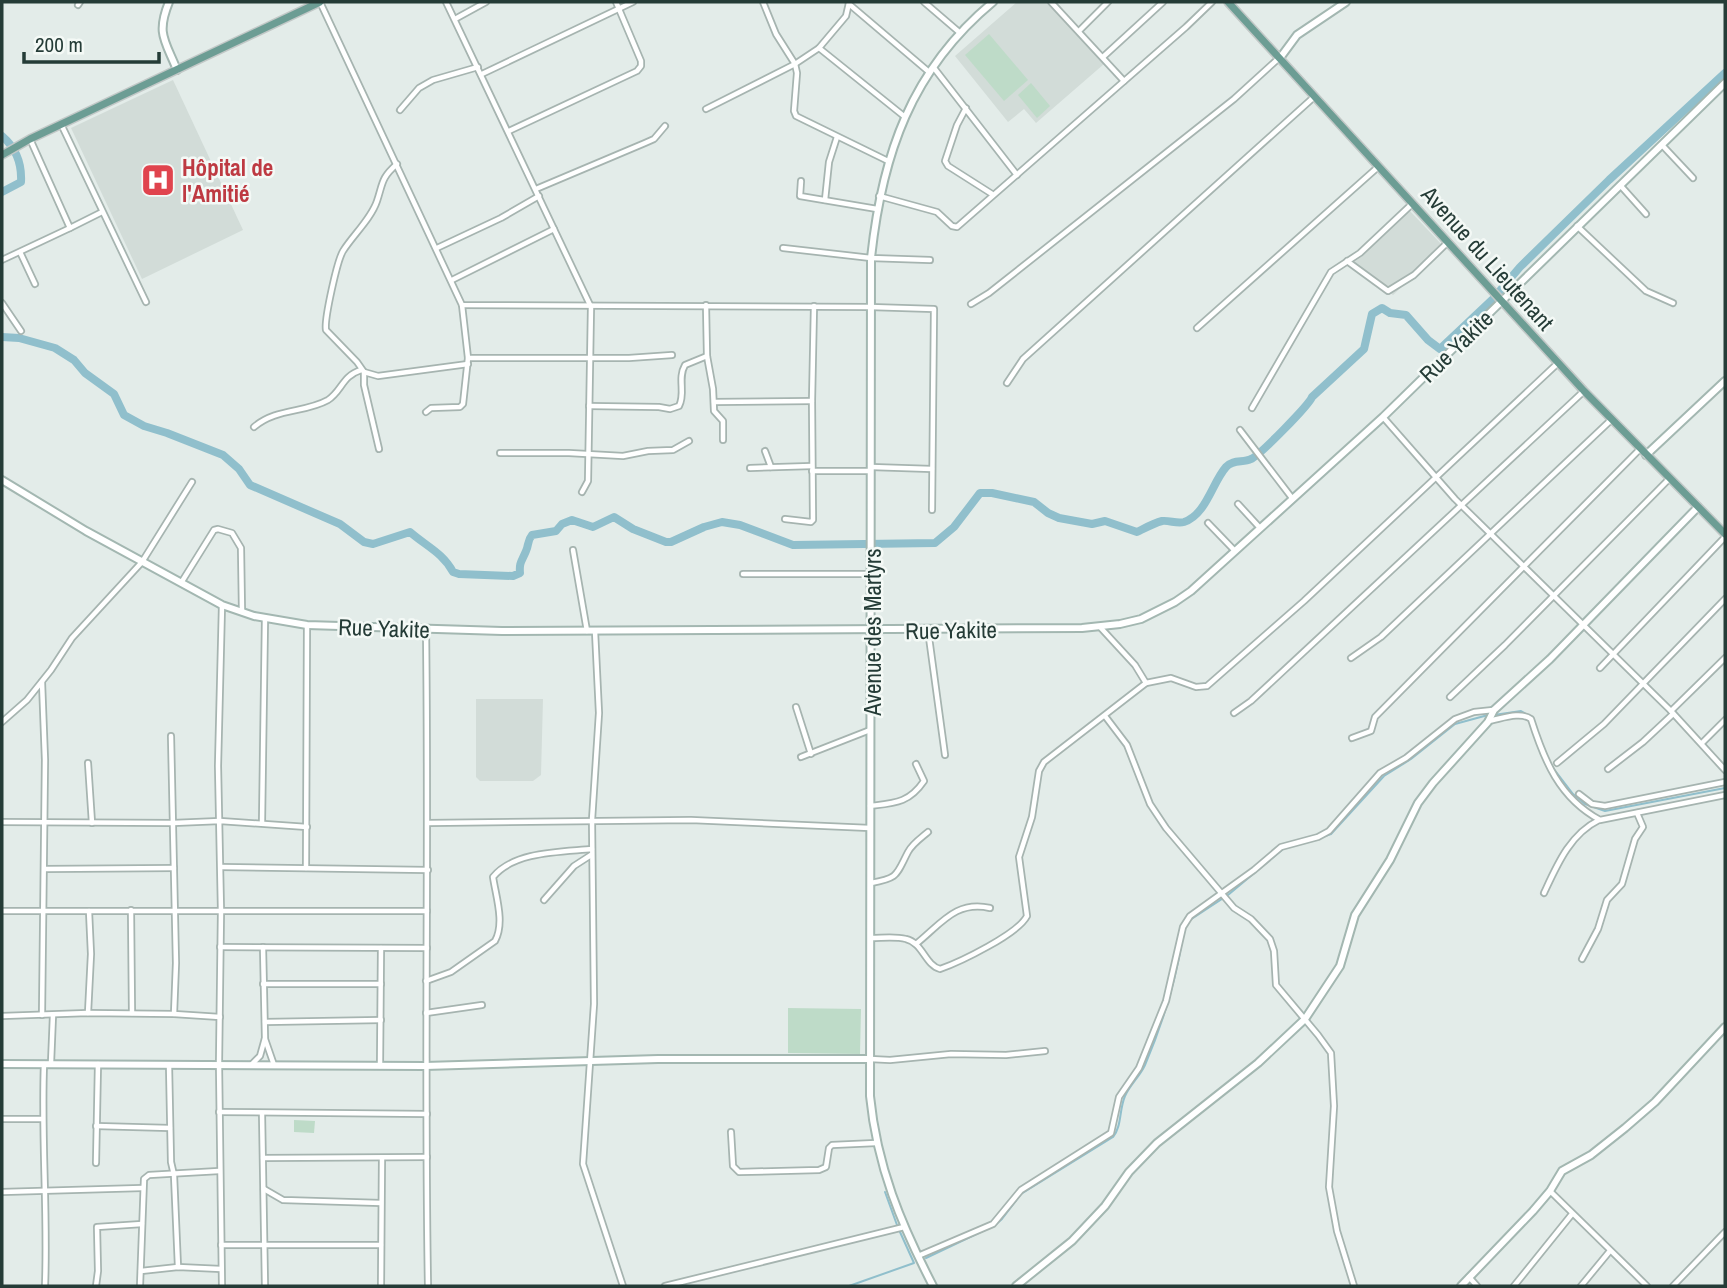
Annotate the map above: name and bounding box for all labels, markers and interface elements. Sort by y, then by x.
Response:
scale bar [24,21,159,65]
text: 200 m [35,30,83,59]
place label: Hôpital de l'Amitié [182,152,273,209]
hospital icon: Hôpital de l'Amitié [139,161,177,199]
street label: Avenue du Lieutenant [1414,178,1561,337]
street label: Rue Yakite [1412,303,1500,389]
street label: Avenue des Martyrs [857,548,888,717]
street label: Rue Yakite [338,611,430,645]
street label: Rue Yakite [905,614,997,646]

